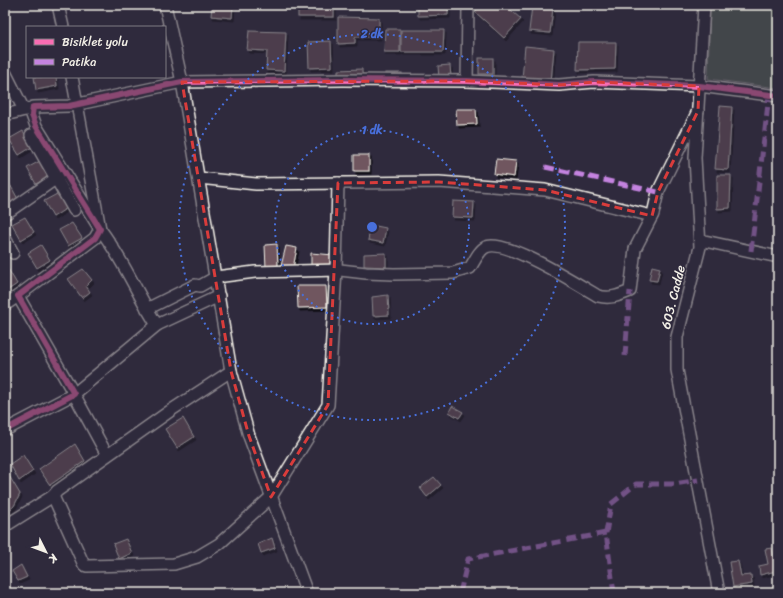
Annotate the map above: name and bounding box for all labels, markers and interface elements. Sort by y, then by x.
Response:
text: 2 dk [360,23,384,45]
legend [26,26,166,78]
text: Bisiklet yolu [62,31,128,53]
text: Patika [62,51,96,73]
text: 1 dk [362,119,383,141]
centre of rings [365,220,379,234]
street label: 603. Cadde [654,262,692,331]
north arrow [26,532,66,572]
text: K [43,549,63,568]

